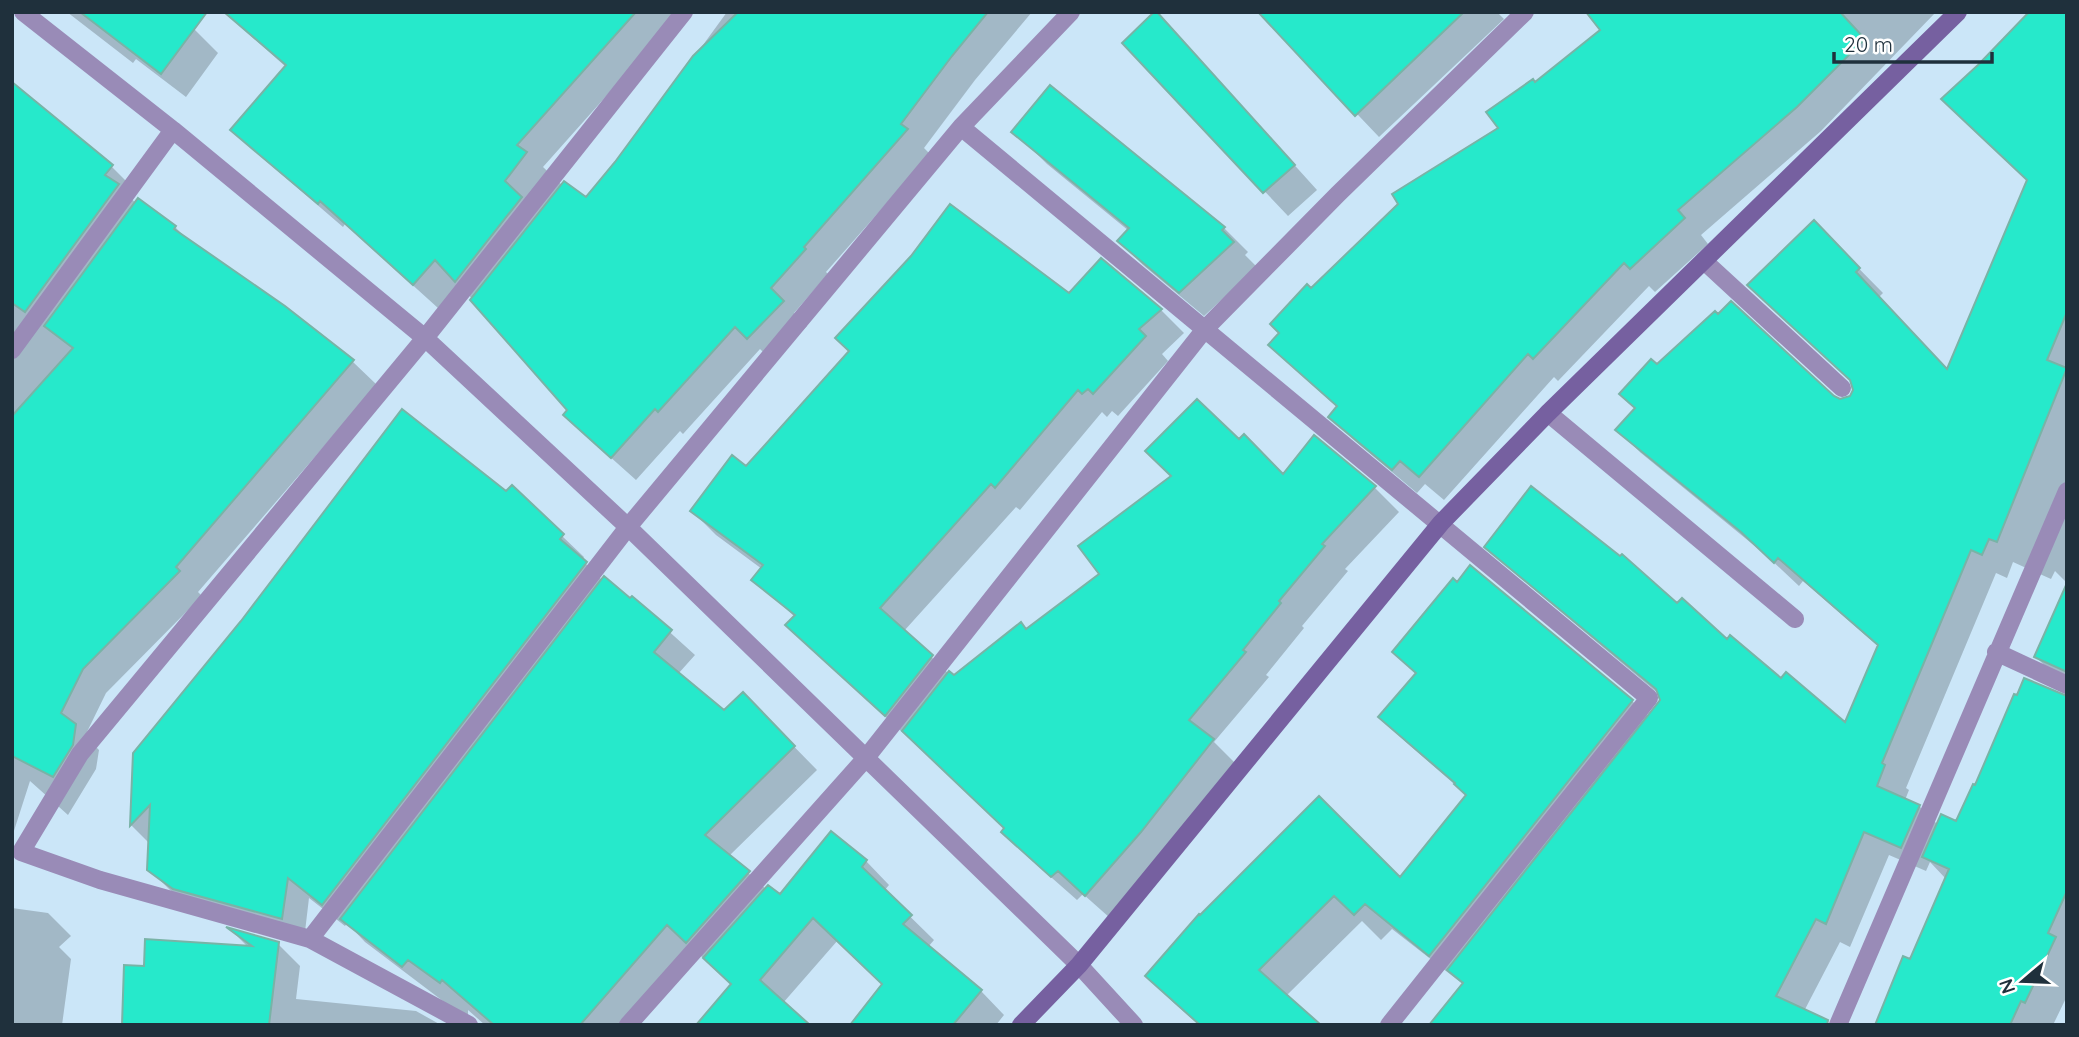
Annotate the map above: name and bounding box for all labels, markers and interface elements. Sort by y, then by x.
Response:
scale bar [1834,21,1992,65]
text: 20 m [1844,31,1893,57]
north arrow [1988,946,2058,1016]
text: N [1993,976,2021,997]

